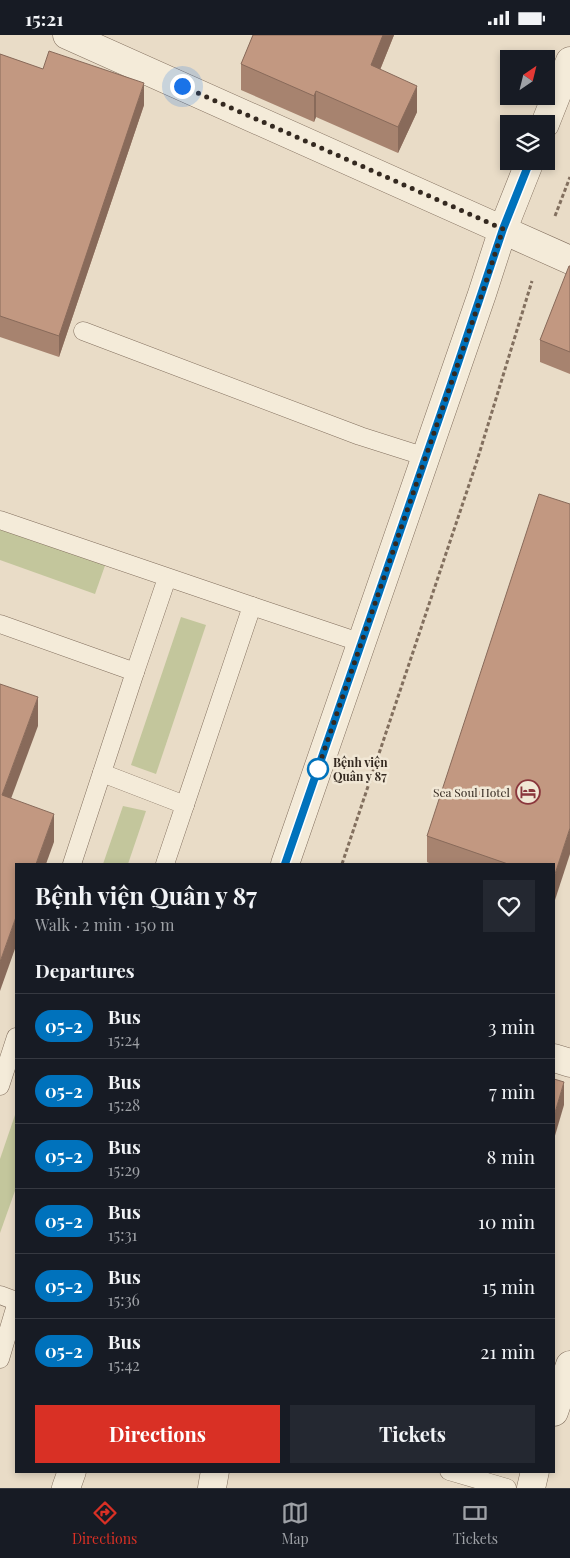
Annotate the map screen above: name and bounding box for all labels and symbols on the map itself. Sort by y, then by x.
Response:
north arrow [500,50,555,105]
your location [170,74,195,99]
place label: Bệnh viện Quân y 87 [333,754,388,784]
marker: Bệnh viện Quân y 87 [307,758,329,780]
hotel icon: Sea Soul Hotel [515,779,541,805]
place label: Sea Soul Hotel [433,784,511,800]

